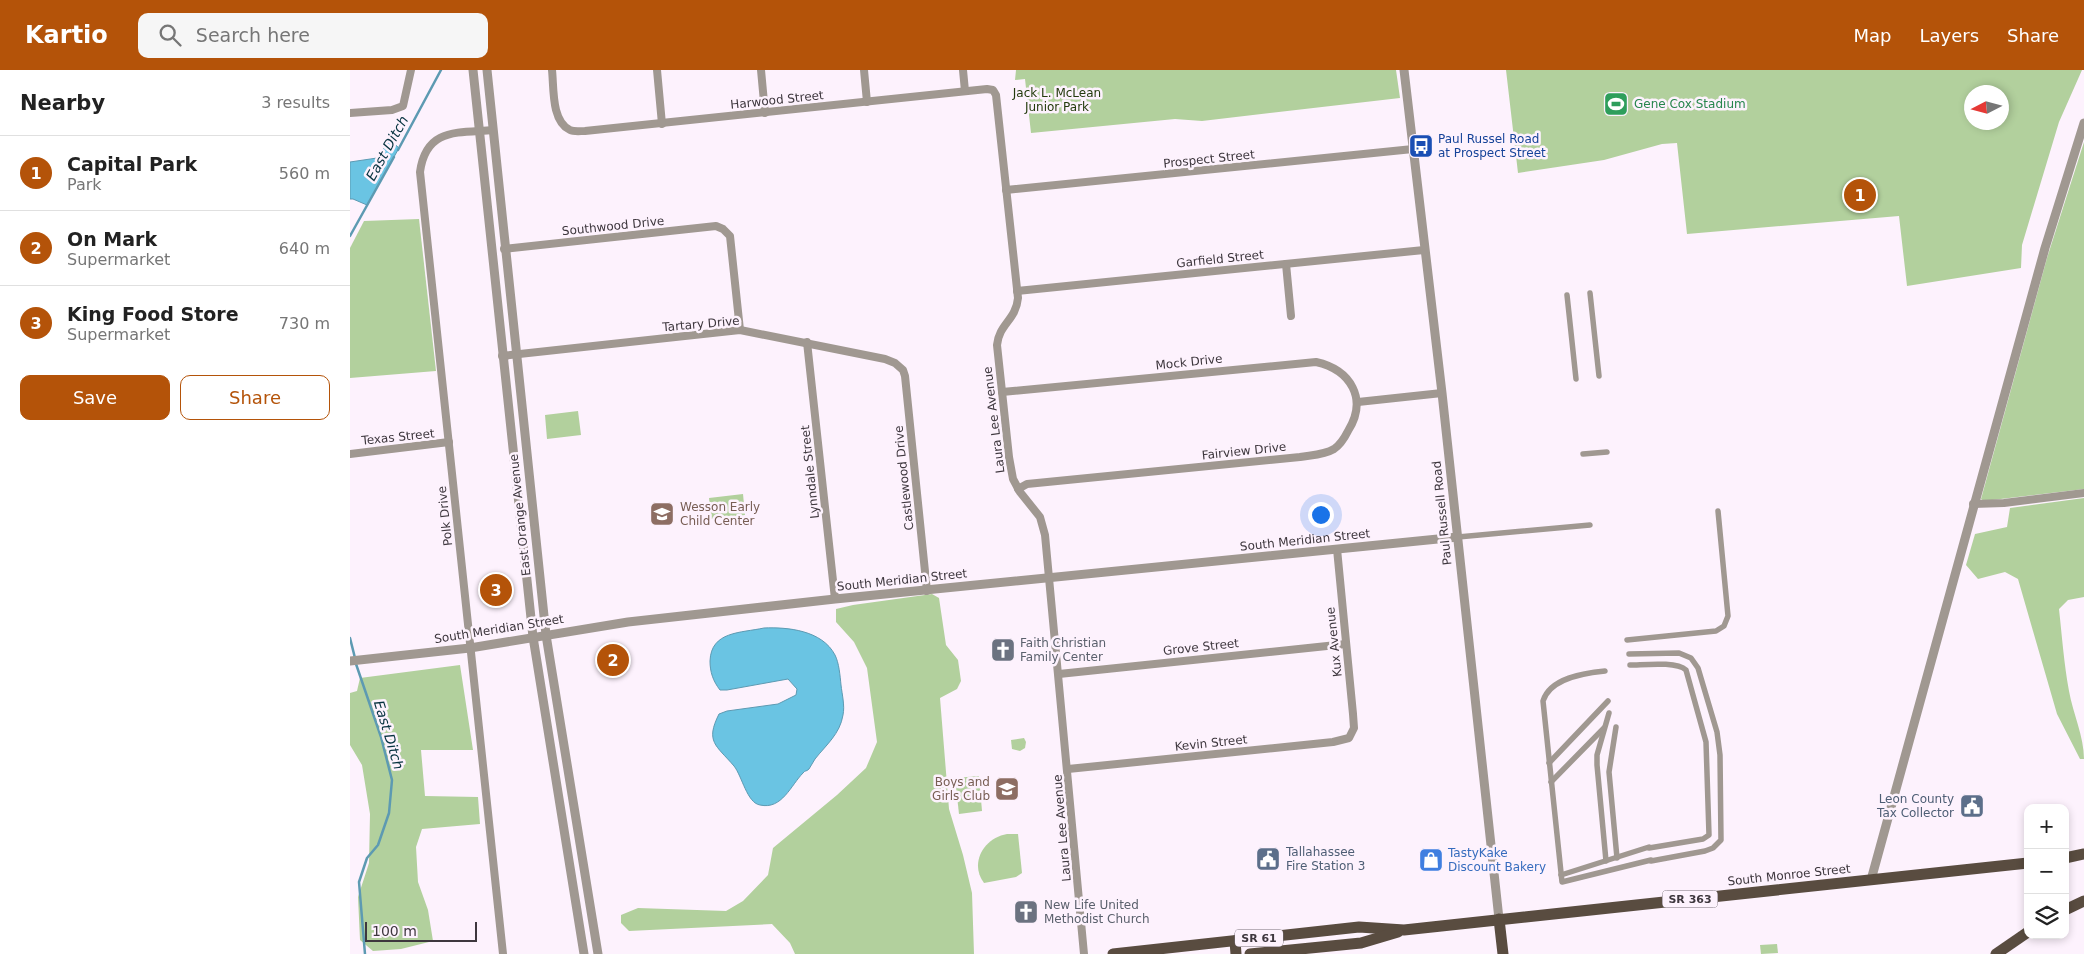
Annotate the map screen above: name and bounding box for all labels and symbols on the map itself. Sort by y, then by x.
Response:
north arrow [1964,85,2009,130]
park label: Jack L. McLean Junior Park [1012,86,1101,114]
street label: Harwood Street [730,88,825,112]
sports icon: Gene Cox Stadium [1603,91,1629,117]
place label: Gene Cox Stadium [1634,97,1746,111]
water label: East Ditch [363,113,411,183]
place label: Paul Russel Road at Prospect Street [1438,132,1546,160]
bus stop icon: Paul Russel Road at Prospect Street [1408,133,1434,159]
street label: Prospect Street [1163,147,1256,171]
pin: 1 [1844,176,1876,214]
street label: Southwood Drive [561,214,665,238]
street label: Garfield Street [1176,247,1265,271]
street label: Tartary Drive [661,314,740,334]
street label: Mock Drive [1155,352,1223,372]
street label: Laura Lee Avenue [981,366,1007,474]
street label: Lynndale Street [798,424,822,519]
street label: Castlewood Drive [892,425,916,531]
street label: Texas Street [360,426,436,448]
street label: Fairview Drive [1201,440,1287,462]
street label: East Orange Avenue [507,453,533,577]
street label: Paul Russell Road [1430,460,1454,566]
street label: Polk Drive [435,485,455,547]
place label: Wesson Early Child Center [680,500,760,528]
school or university icon: Wesson Early Child Center [649,501,675,527]
your location [1308,502,1334,528]
street label: South Meridian Street [1239,526,1371,554]
street label: South Meridian Street [836,566,968,594]
pin: 3 [480,571,512,609]
street label: Kux Avenue [1323,606,1345,678]
street label: South Meridian Street [433,612,565,646]
place label: Faith Christian Family Center [1020,636,1106,664]
street label: Grove Street [1162,636,1240,658]
church icon: Faith Christian Family Center [990,637,1016,663]
pin: 2 [597,641,629,679]
water label: East Ditch [371,699,407,771]
street label: Kevin Street [1174,732,1248,754]
street label: Laura Lee Avenue [1050,774,1074,882]
place label: Boys and Girls Club [932,775,990,803]
school or university icon: Boys and Girls Club [994,776,1020,802]
place label: Leon County Tax Collector [1876,792,1954,820]
public building icon: Leon County Tax Collector [1959,793,1985,819]
place label: Tallahassee Fire Station 3 [1285,845,1365,873]
public building icon: Tallahassee Fire Station 3 [1255,846,1281,872]
place label: TastyKake Discount Bakery [1447,846,1546,874]
shop icon: TastyKake Discount Bakery [1418,847,1444,873]
street label: South Monroe Street [1727,862,1852,888]
road number: SR 363 [1662,891,1718,908]
place label: New Life United Methodist Church [1044,898,1150,926]
church icon: New Life United Methodist Church [1013,899,1039,925]
scale bar [365,919,478,942]
road number: SR 61 [1235,930,1283,946]

